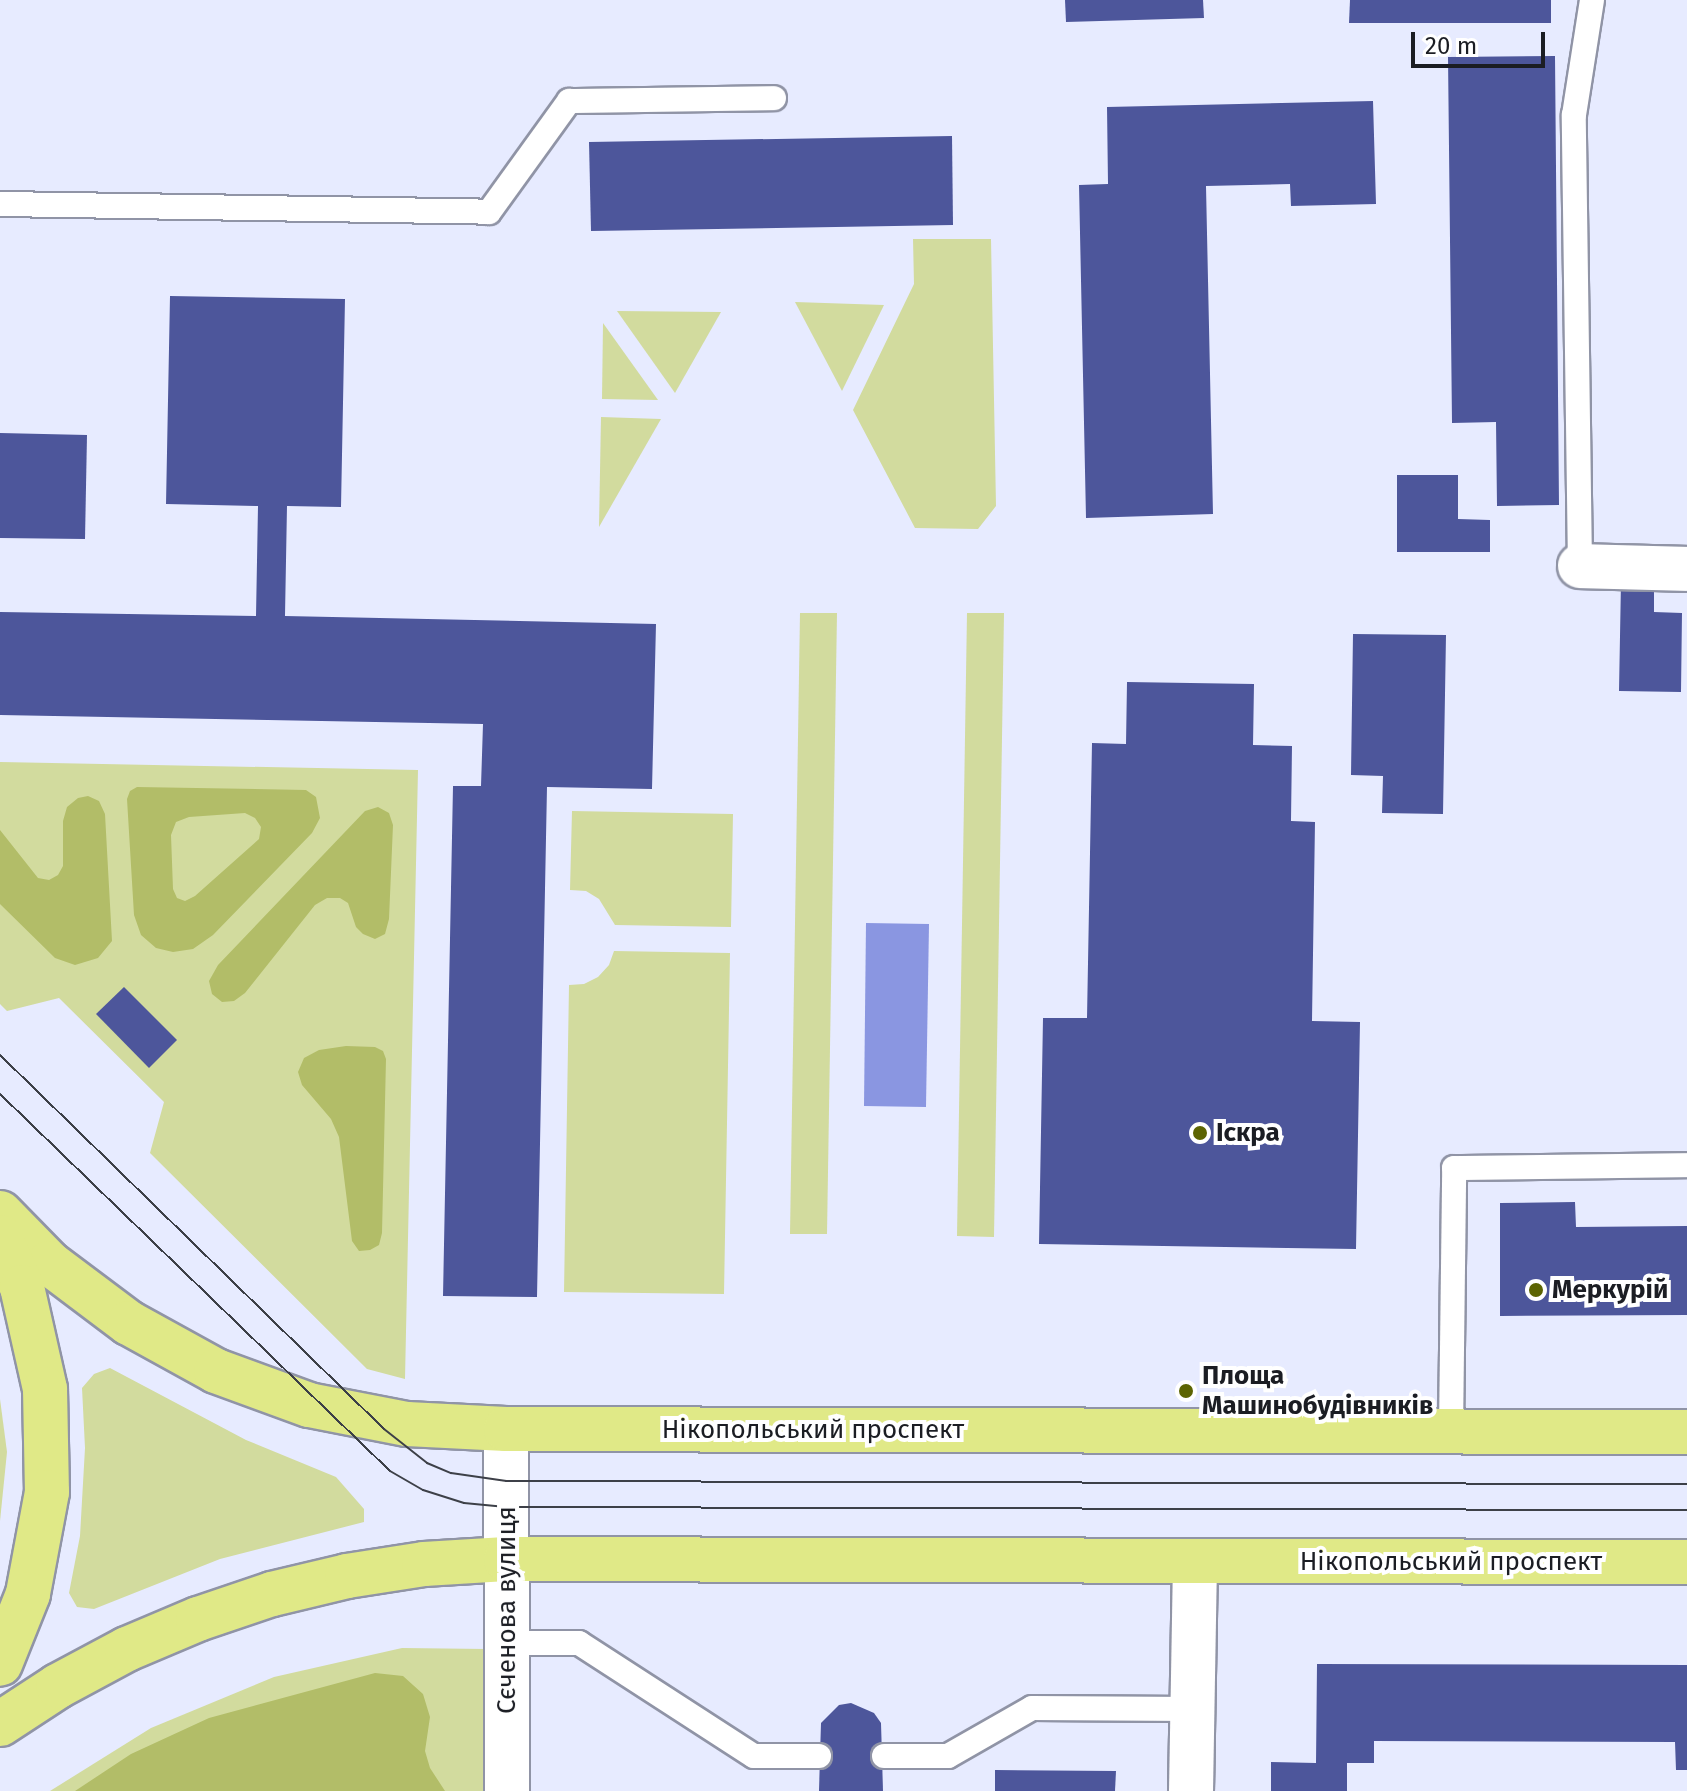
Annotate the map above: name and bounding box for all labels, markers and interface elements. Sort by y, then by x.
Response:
scale bar [1415,16,1549,66]
text: 20 m [1425,32,1477,60]
place label: Іскра [1216,1117,1280,1149]
marker: Іскра [1191,1124,1209,1142]
place label: Меркурій [1552,1274,1668,1306]
marker: Меркурій [1527,1281,1545,1299]
place label: Площа Машинобудівників [1202,1360,1433,1422]
marker: Площа Машинобудівників [1177,1382,1195,1400]
street label: Нікопольський проспект [662,1414,964,1446]
street label: Сєченова вулиця [491,1506,523,1714]
street label: Нікопольський проспект [1300,1546,1602,1578]

